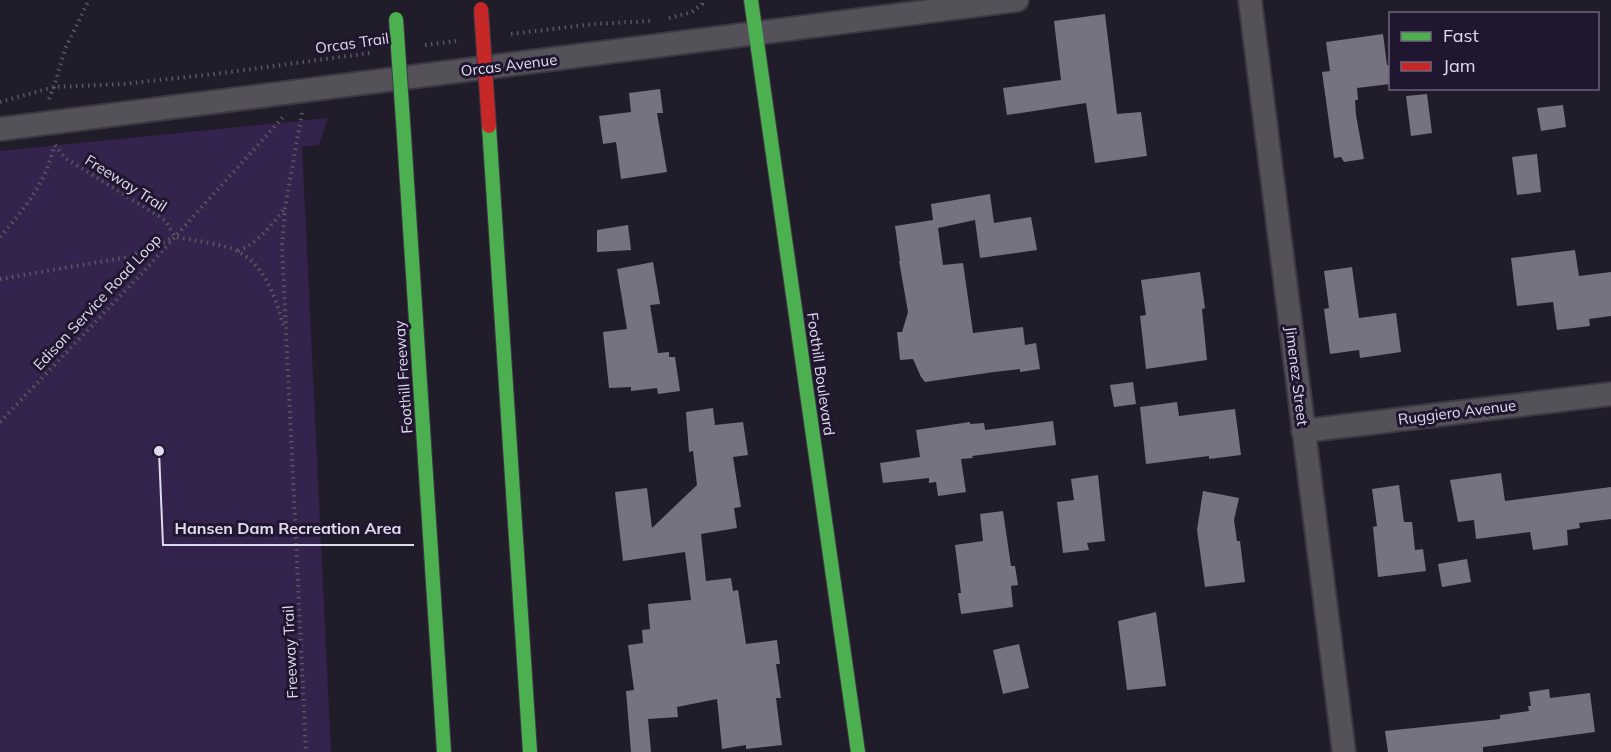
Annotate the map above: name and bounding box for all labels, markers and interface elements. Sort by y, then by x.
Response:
legend [1389,12,1599,90]
text: Fast [1443,24,1479,47]
street label: Orcas Trail [314,28,390,58]
street label: Orcas Avenue [460,50,558,80]
text: Jam [1443,54,1476,77]
street label: Freeway Trail [82,150,170,216]
street label: Edison Service Road Loop [29,230,165,374]
street label: Foothill Boulevard [803,311,839,437]
street label: Foothill Freeway [390,320,416,434]
street label: Jimenez Street [1281,325,1313,427]
street label: Ruggiero Avenue [1397,395,1517,429]
callout: Hansen Dam Recreation Area [163,511,414,545]
text: Hansen Dam Recreation Area [175,518,401,538]
street label: Freeway Trail [278,605,302,699]

